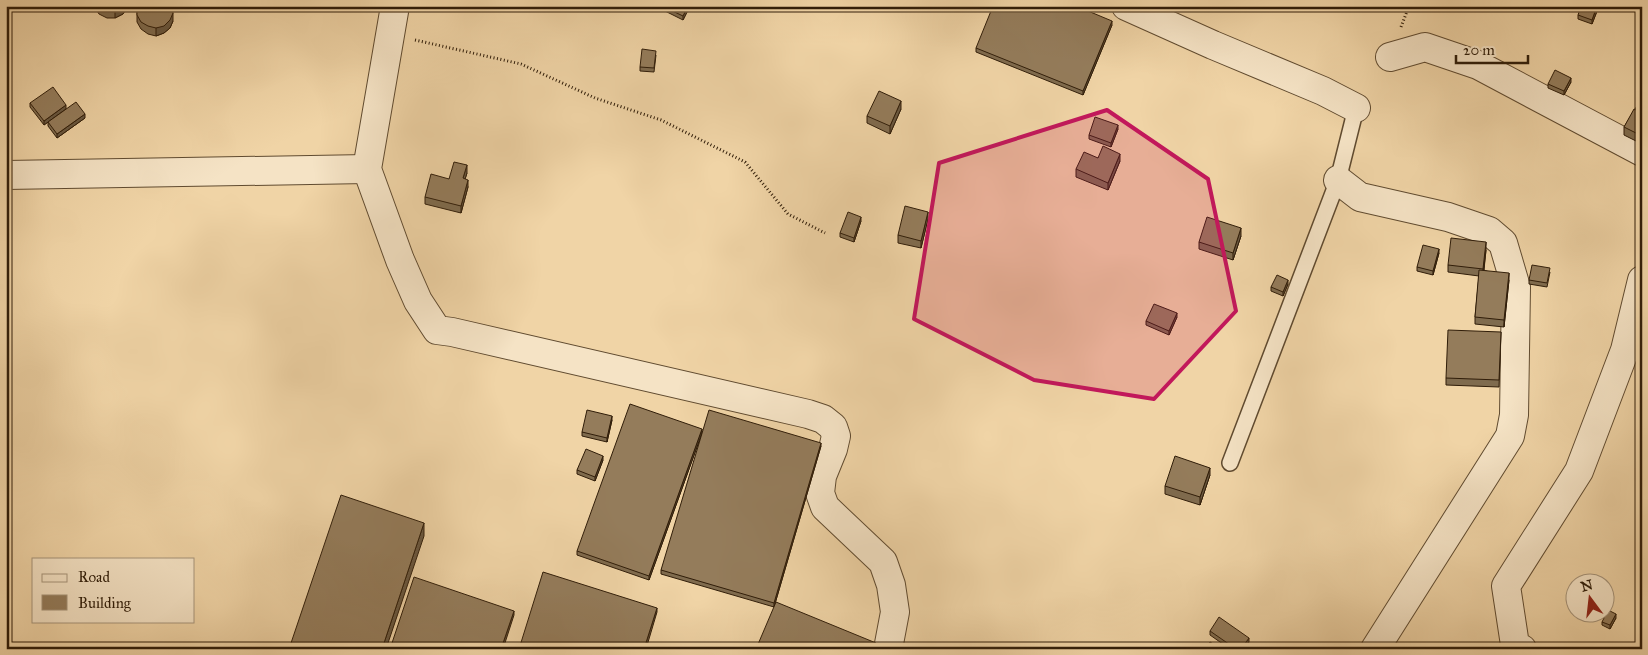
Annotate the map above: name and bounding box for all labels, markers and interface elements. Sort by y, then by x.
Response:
scale bar [1456,32,1528,64]
text: 20 m [1463,41,1495,59]
legend [32,558,195,622]
text: Road [78,568,110,586]
north arrow [1566,572,1616,622]
text: N [1579,576,1595,596]
text: Building [78,594,132,612]

